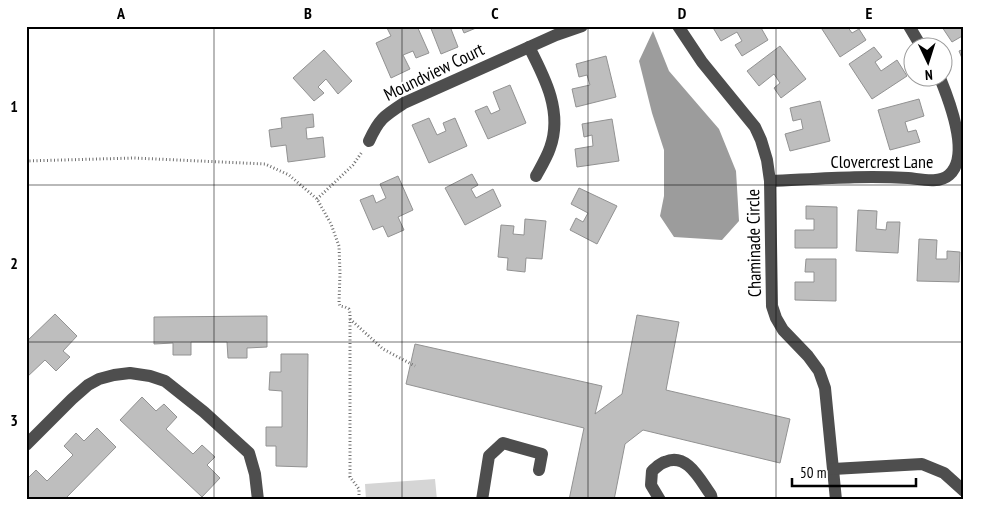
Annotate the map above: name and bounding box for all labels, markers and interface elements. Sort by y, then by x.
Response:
text: A [116,3,126,23]
text: B [304,3,312,23]
text: C [491,3,499,23]
text: D [678,3,687,23]
text: E [866,3,873,23]
street label: Moundview Court [380,37,488,106]
north arrow [902,38,952,88]
text: N [925,66,933,84]
text: 1 [10,96,18,116]
street label: Clovercrest Lane [831,150,933,173]
street label: Chaminade Circle [741,189,766,297]
text: 2 [10,253,18,273]
text: 3 [10,410,18,430]
scale bar [792,456,916,488]
text: 50 m [800,463,826,482]

